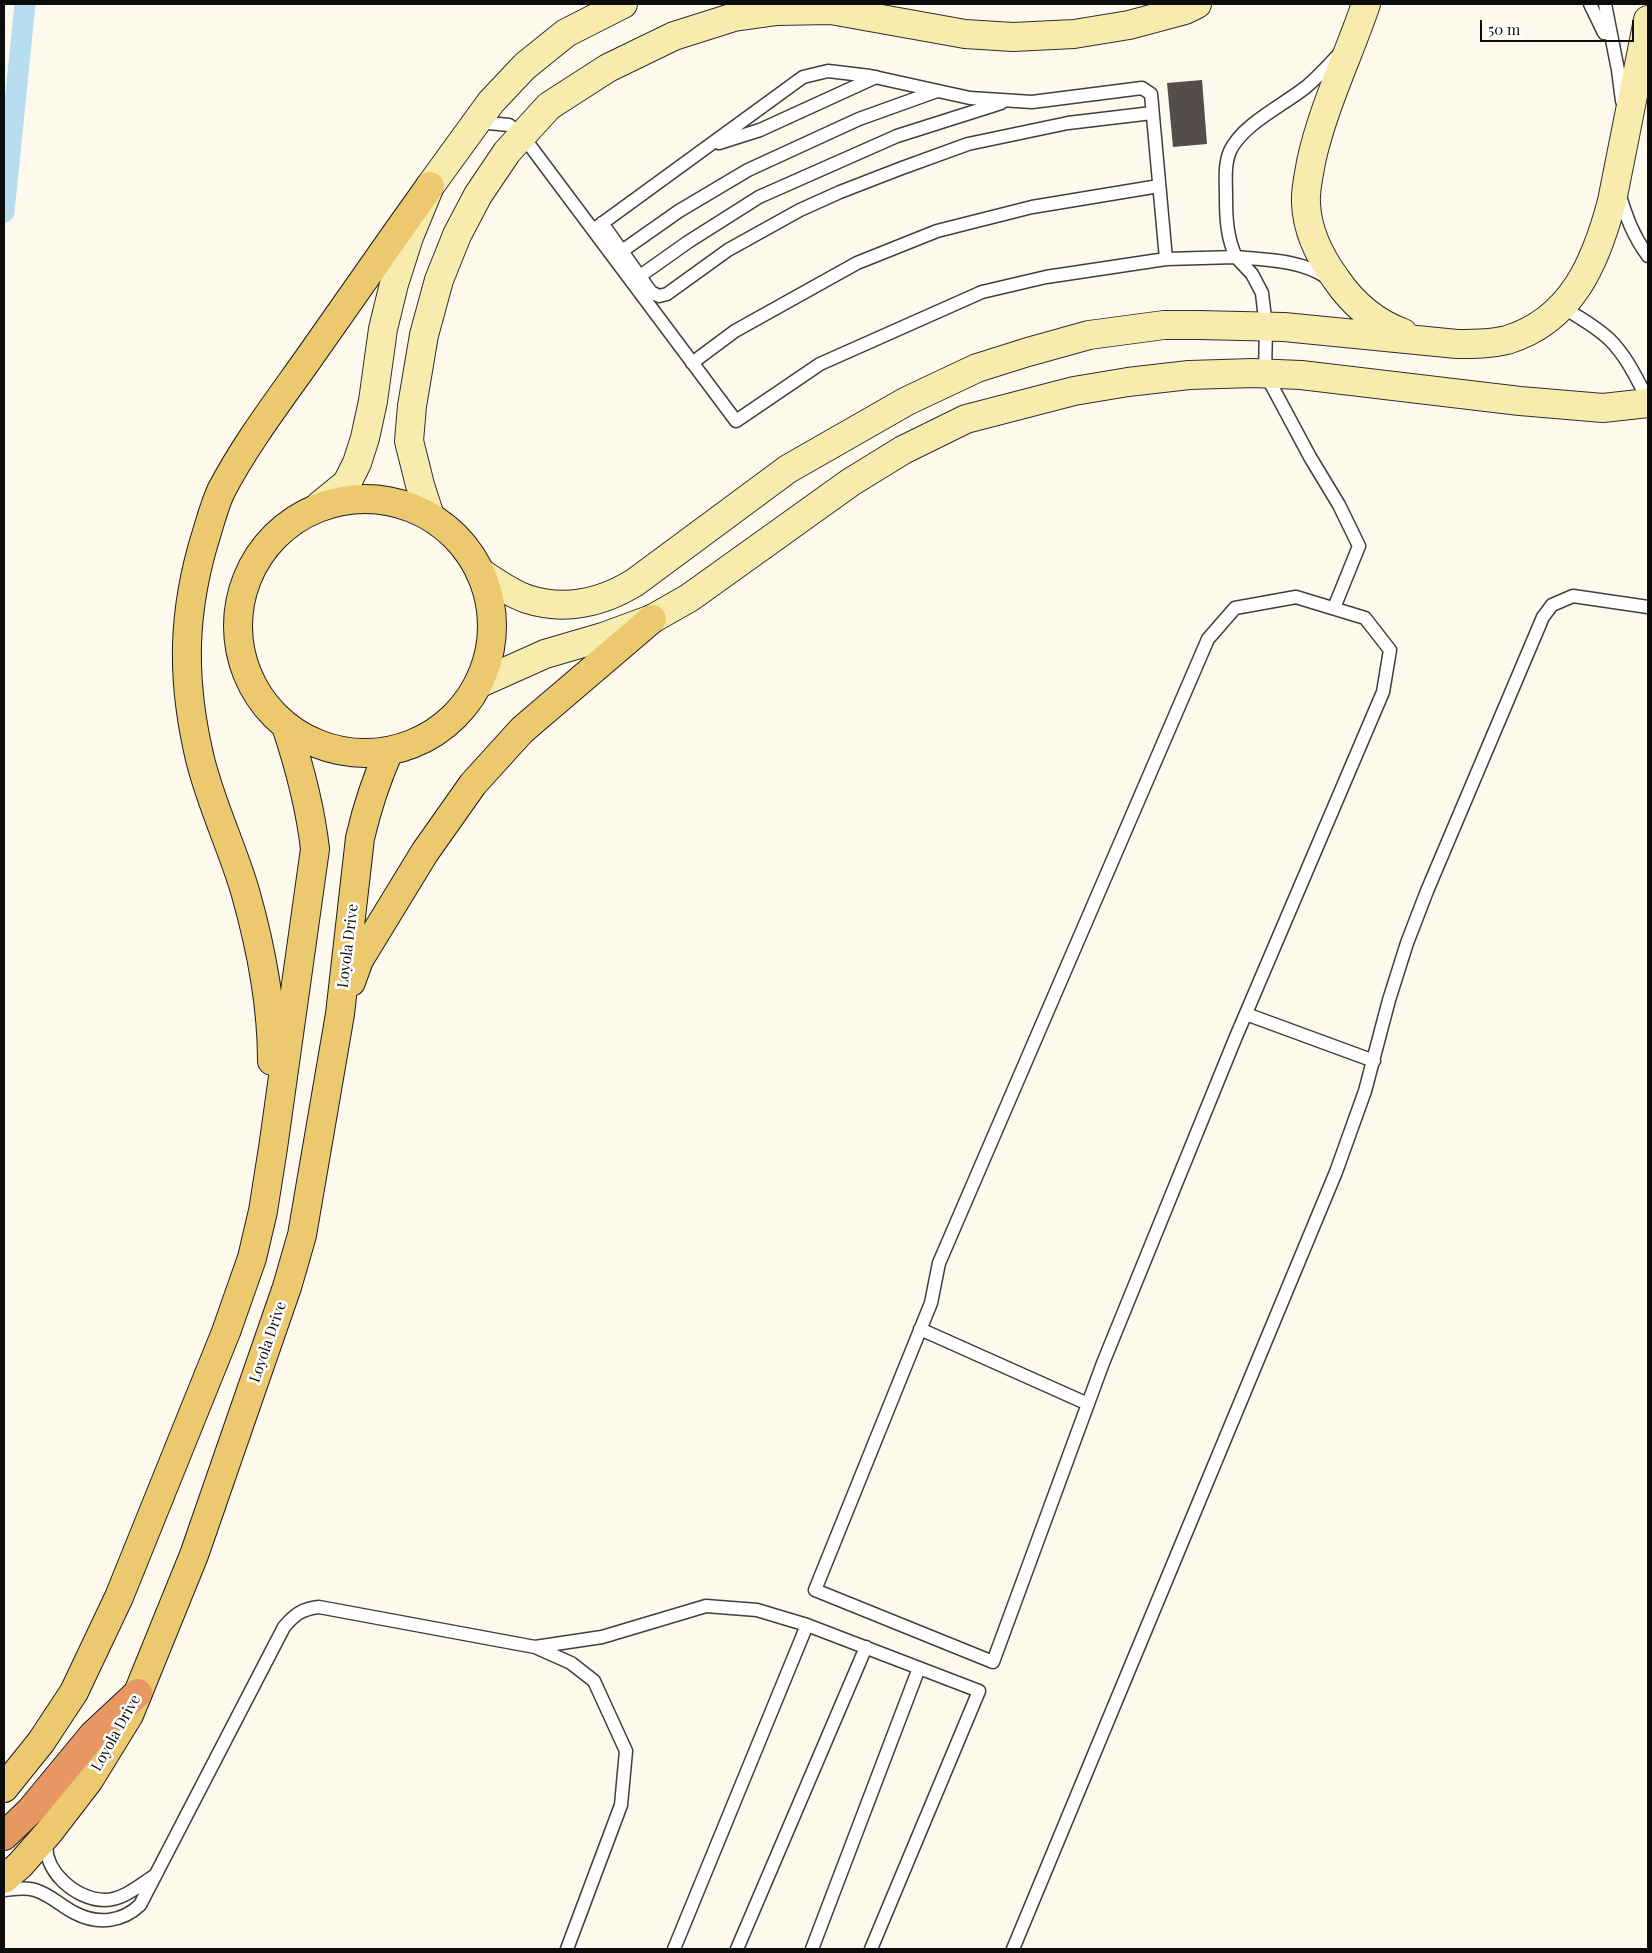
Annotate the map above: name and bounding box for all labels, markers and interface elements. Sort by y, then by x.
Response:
scale bar [1482,10,1636,42]
text: 50 m [1488,19,1520,39]
street label: Loyola Drive [334,903,362,989]
street label: Loyola Drive [246,1299,290,1385]
street label: Loyola Drive [88,1692,144,1774]

